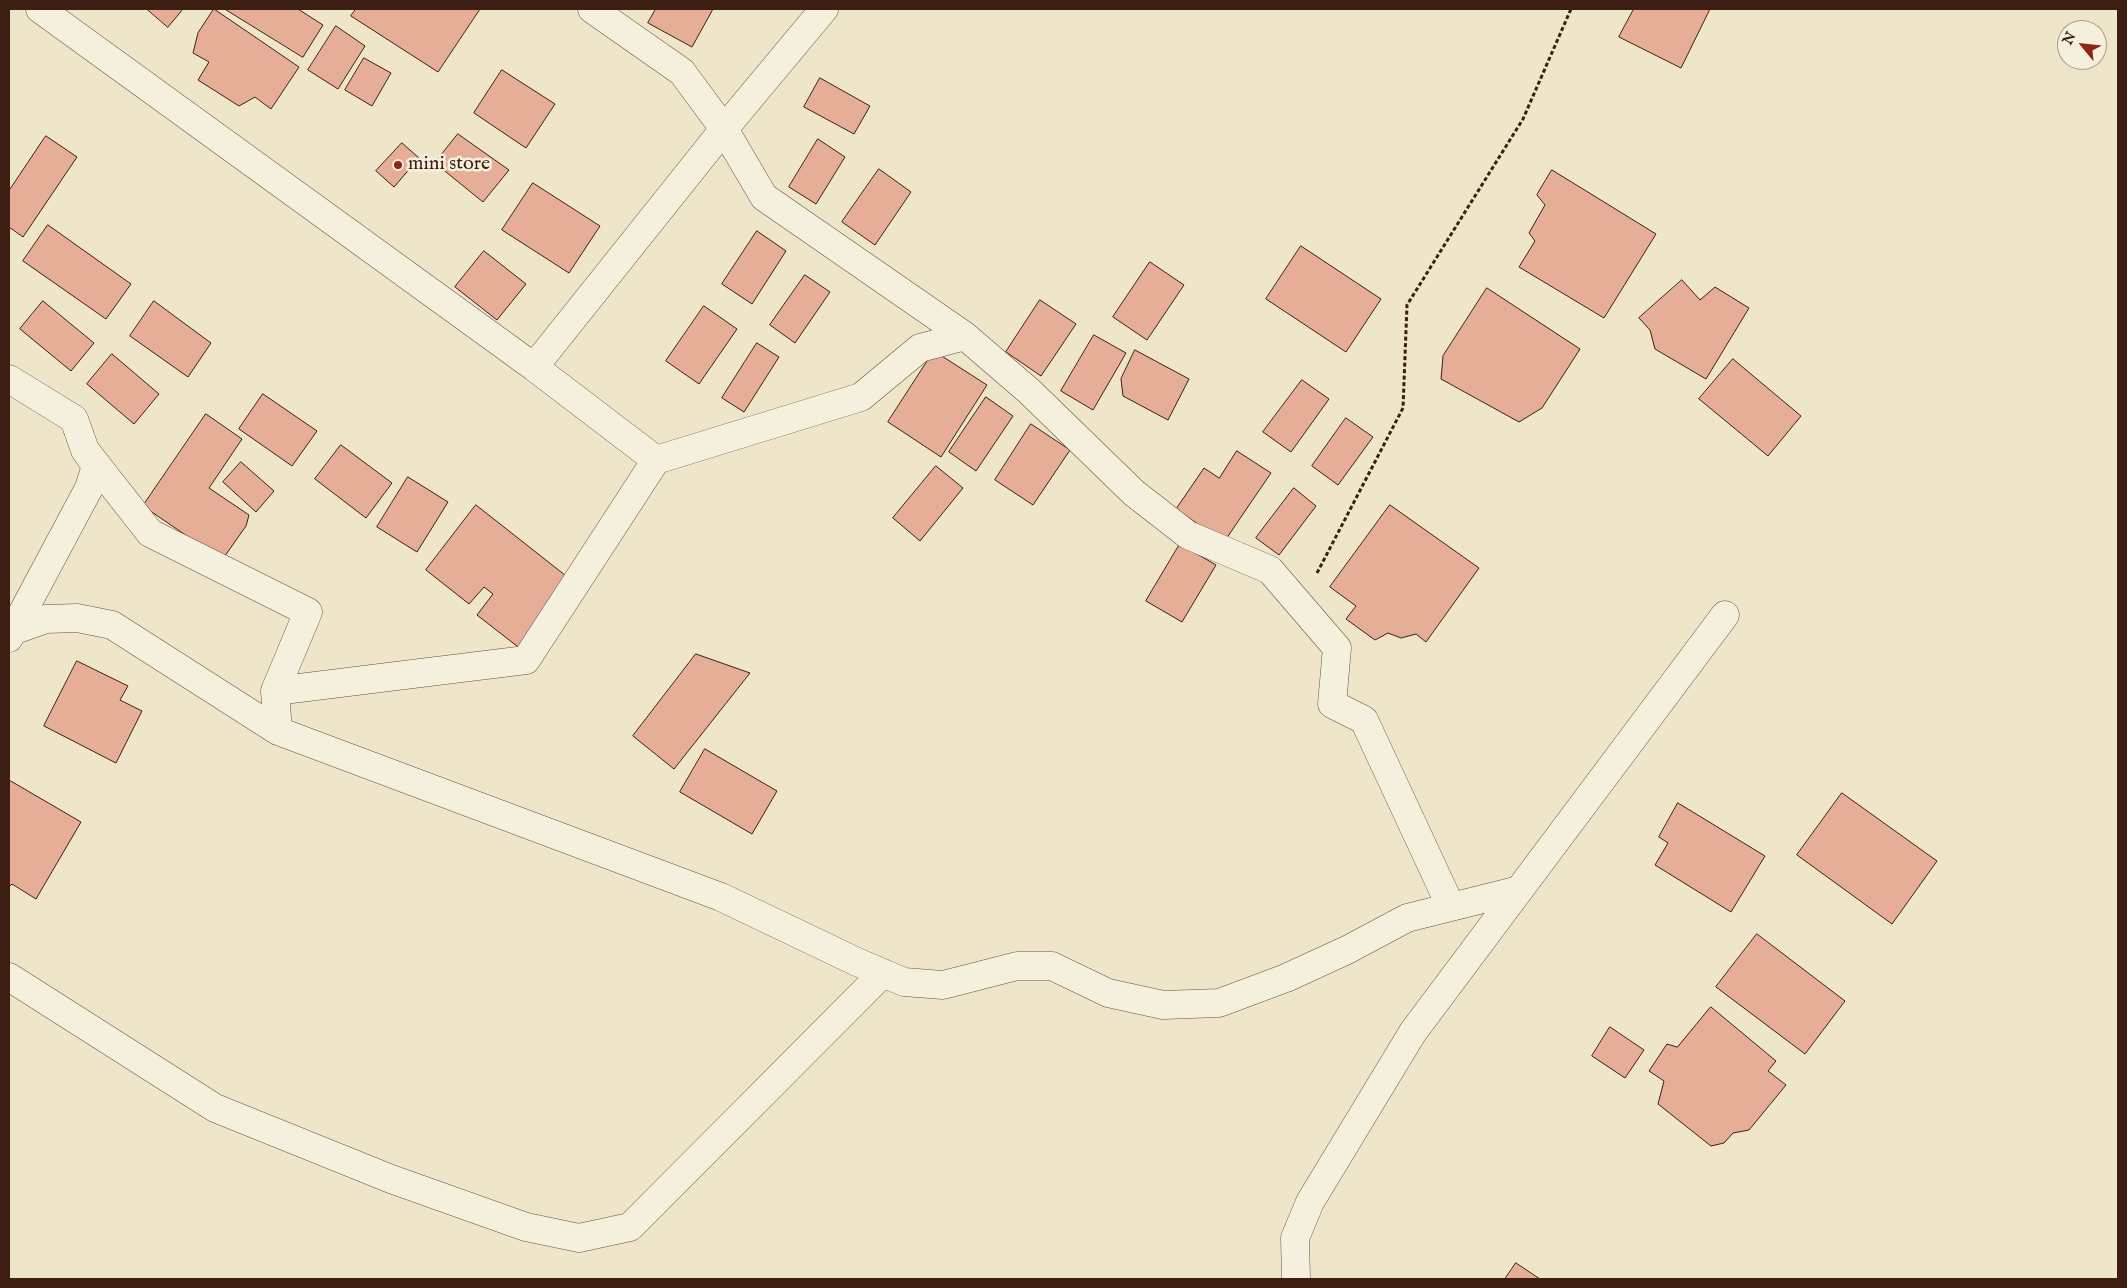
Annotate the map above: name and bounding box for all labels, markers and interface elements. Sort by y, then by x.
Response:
north arrow [2057,20,2107,70]
text: N [2059,29,2080,48]
place label: mini store [408,153,490,177]
marker: mini store [392,159,404,171]

